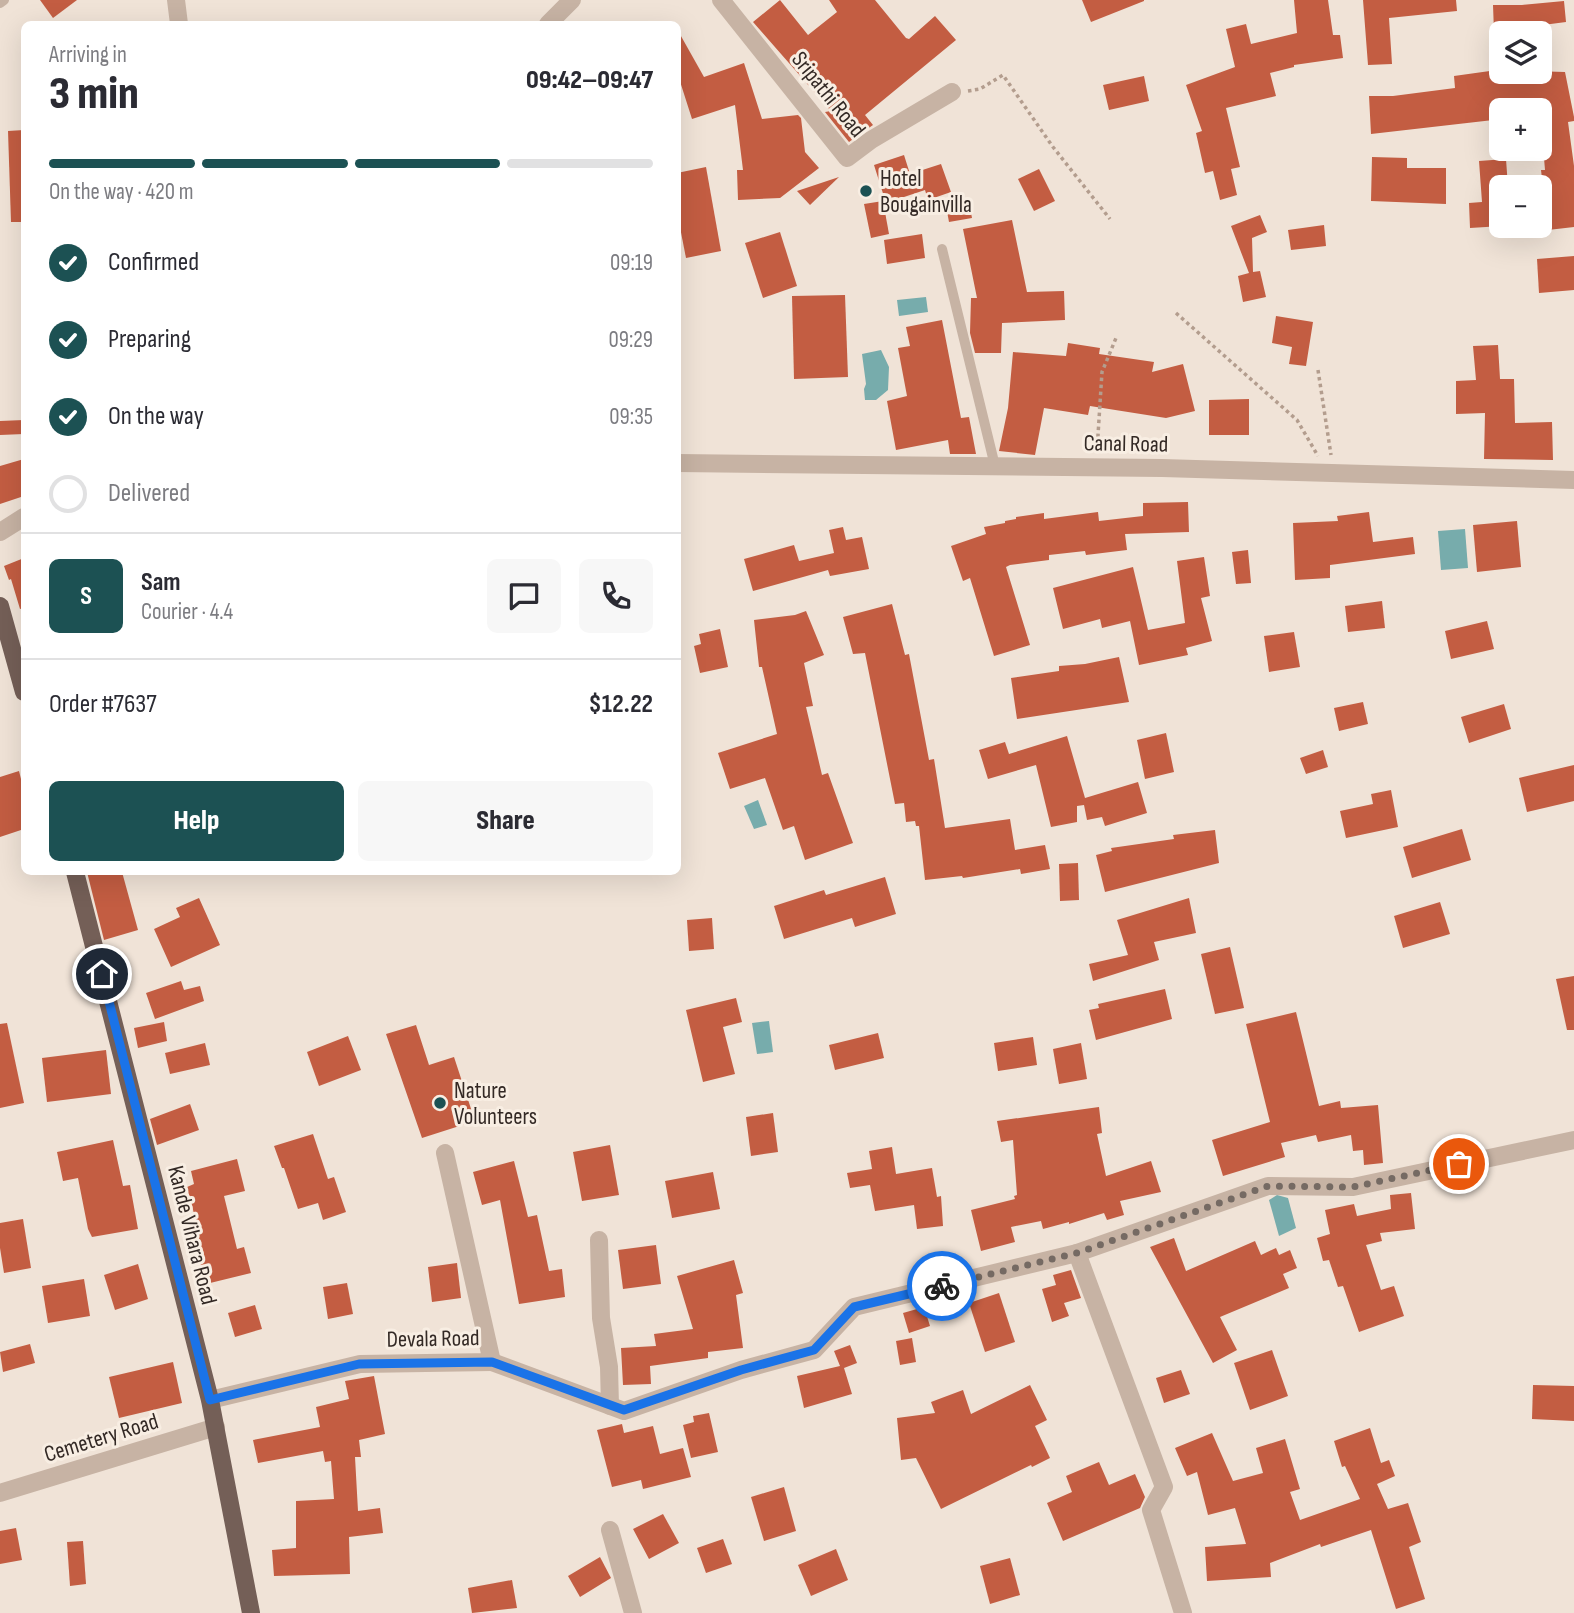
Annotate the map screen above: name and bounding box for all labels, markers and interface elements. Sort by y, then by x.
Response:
map controls [1489,21,1552,238]
button: layers [1489,21,1552,84]
text: Arriving in [49,41,127,69]
street label: Sripathi Road [785,46,871,143]
text: 09:42–09:47 [526,65,653,96]
text: 3 min [49,67,139,122]
button: + [1489,98,1552,161]
place label: Hotel Bougainvilla [880,165,972,219]
button: − [1489,175,1552,238]
text: On the way · 420 m [49,178,193,206]
marker: Hotel Bougainvilla [858,183,874,199]
icon: check [49,244,87,282]
text: Confirmed [108,247,199,278]
text: 09:19 [610,249,653,277]
icon: check [49,321,87,359]
text: Preparing [108,324,191,355]
text: 09:29 [609,326,653,354]
icon: check [49,398,87,436]
text: On the way [108,401,204,432]
text: 09:35 [609,403,653,431]
street label: Canal Road [1083,429,1169,459]
text: Delivered [108,478,190,509]
button: chat [487,559,561,633]
button: phone [579,559,653,633]
text: Sam [141,567,181,598]
text: S [80,581,92,612]
text: Courier · 4.4 [141,598,233,626]
text: Order #7637 [49,689,157,720]
text: $12.22 [589,689,653,720]
button: Help [49,781,344,861]
button: Share [358,781,653,861]
pin [72,944,132,1004]
icon: home [83,955,121,993]
place label: Nature Volunteers [454,1077,537,1131]
marker: Nature Volunteers [432,1095,448,1111]
pin [1429,1134,1489,1194]
icon: bag [1440,1145,1478,1183]
street label: Kande Vihara Road [161,1163,223,1307]
courier [907,1251,977,1321]
icon: bike [923,1267,961,1305]
street label: Devala Road [386,1324,480,1354]
street label: Cemetery Road [41,1407,162,1469]

